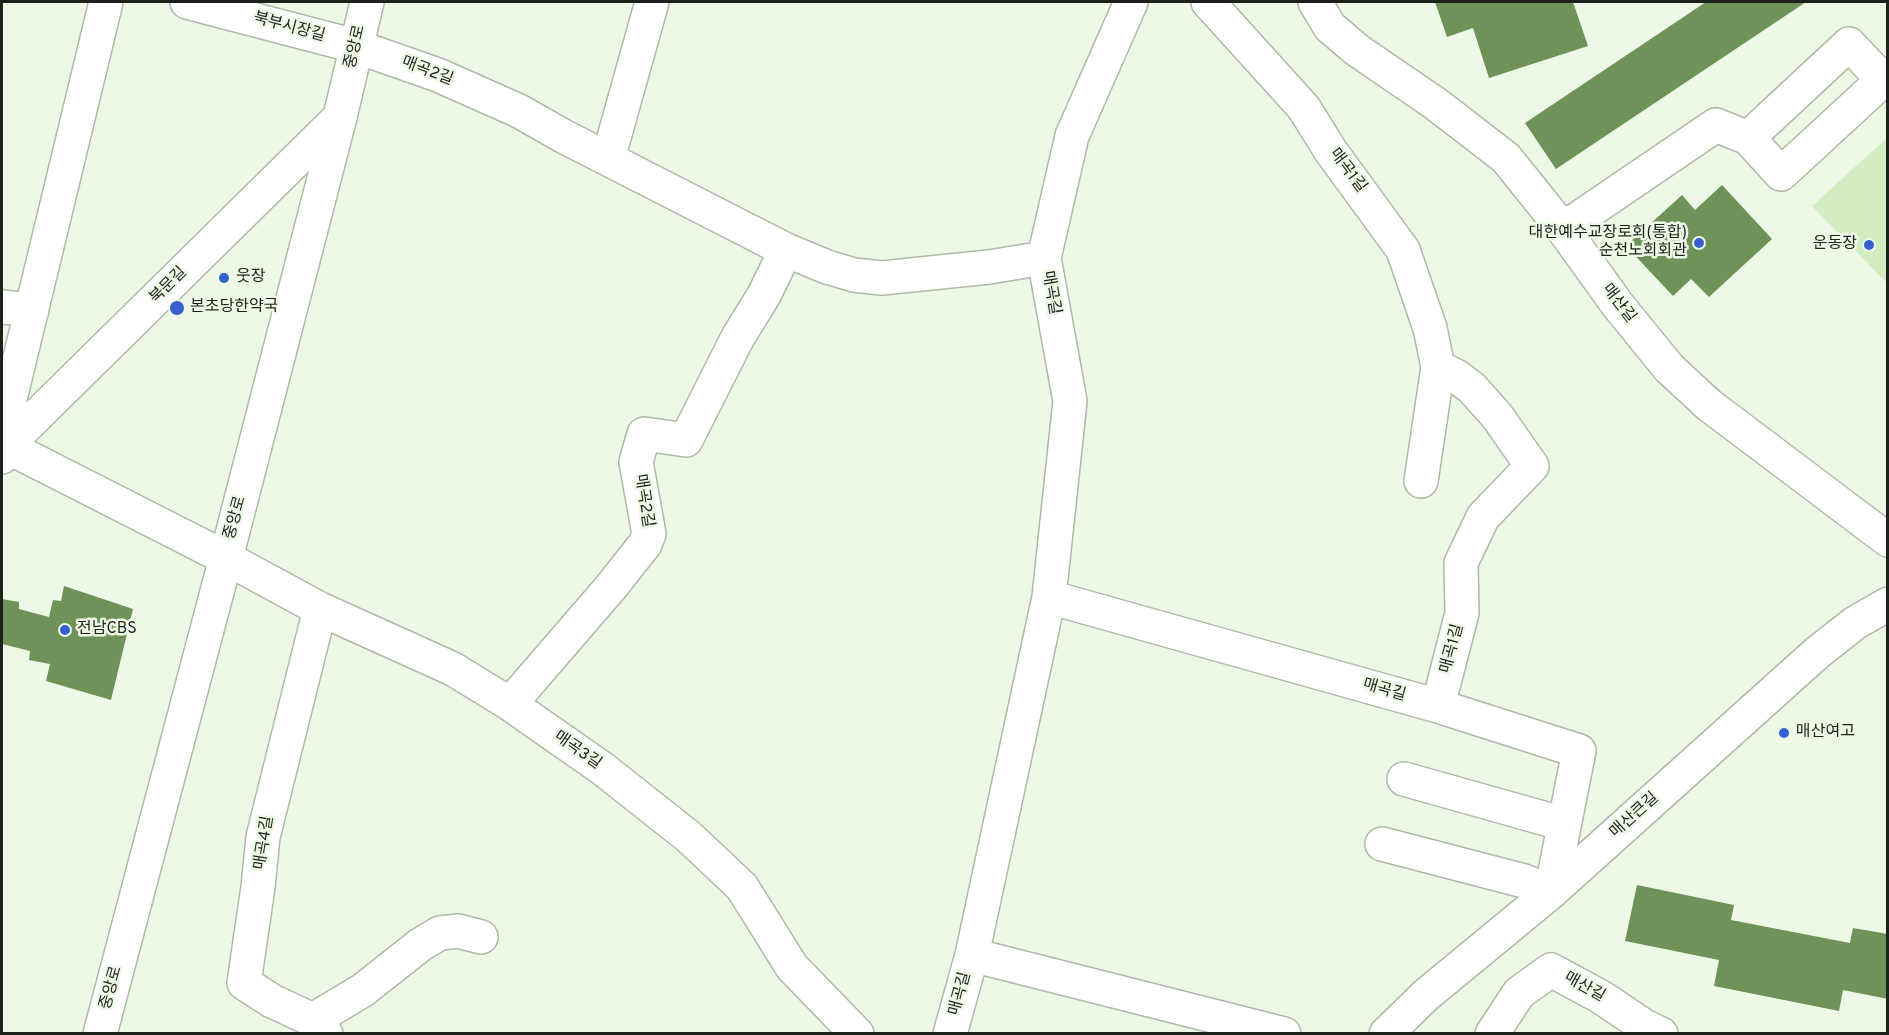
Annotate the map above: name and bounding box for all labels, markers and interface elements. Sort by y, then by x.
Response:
street label: 북부시장길 [251,9,327,47]
street label: 중앙로 [342,23,370,71]
street label: 매곡2길 [398,53,456,91]
street label: 매곡1길 [1324,145,1370,197]
place label: 대한예수교장로회(통합) 순천노회회관 [1529,224,1687,262]
place label: 운동장 [1813,235,1857,255]
marker: 대한예수교장로회(통합) 순천노회회관 [1692,236,1706,250]
marker: 운동장 [1862,238,1876,252]
street label: 북문길 [147,264,191,308]
place label: 웃장 [236,268,265,288]
street label: 매곡길 [1037,270,1063,316]
marker: 웃장 [217,271,231,285]
street label: 매산길 [1597,281,1639,327]
place label: 본초당한약국 [190,298,278,318]
marker: 본초당한약국 [168,299,186,317]
street label: 매곡2길 [629,473,657,529]
street label: 중앙로 [221,494,251,542]
place label: 전남CBS [77,620,137,640]
street label: 매곡1길 [1437,622,1469,676]
marker: 전남CBS [58,623,72,637]
street label: 매곡길 [1360,676,1408,706]
place label: 매산여고 [1796,723,1855,743]
marker: 매산여고 [1777,726,1791,740]
street label: 매곡3길 [549,728,605,774]
street label: 매산큰길 [1607,789,1663,843]
street label: 매곡4길 [251,815,279,871]
street label: 중앙로 [97,964,127,1012]
street label: 매산길 [1560,969,1608,1007]
street label: 매곡길 [946,970,976,1018]

